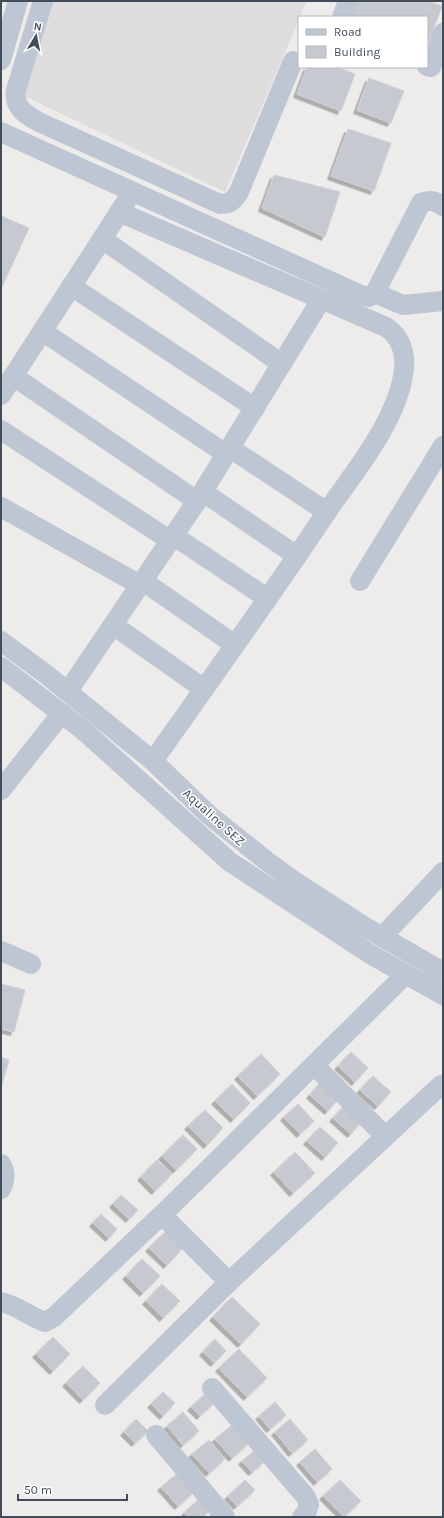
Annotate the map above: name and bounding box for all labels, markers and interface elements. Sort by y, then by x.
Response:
north arrow [16,16,56,56]
legend [298,16,428,68]
text: N [33,20,43,34]
text: Road [334,25,362,39]
text: Building [334,45,381,59]
street label: Aqualine SEZ [179,785,248,849]
scale bar [18,1476,127,1502]
text: 50 m [24,1483,52,1497]

